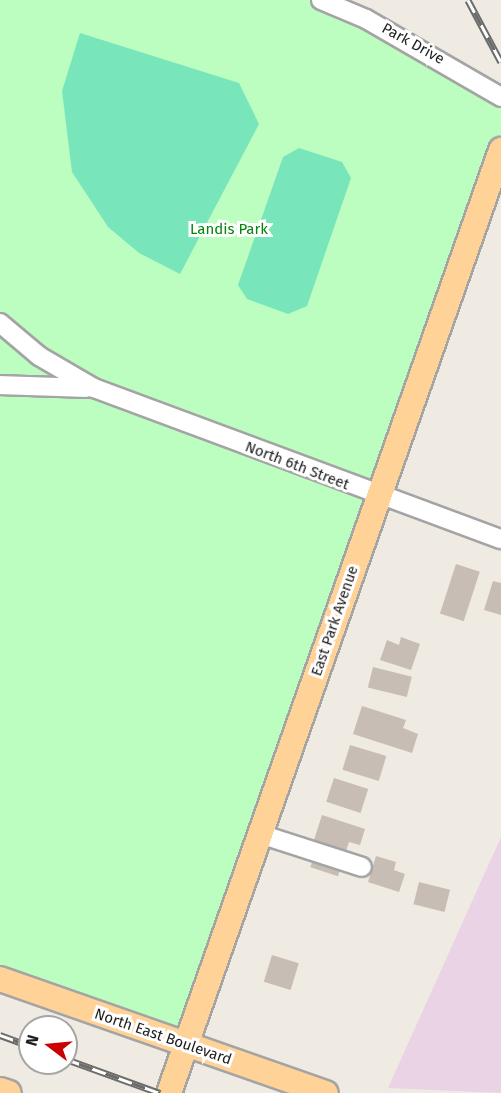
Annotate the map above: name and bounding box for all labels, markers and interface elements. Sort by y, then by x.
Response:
street label: Park Drive [379,19,447,69]
park label: Landis Park [190,221,268,239]
street label: North 6th Street [243,438,351,494]
street label: East Park Avenue [308,563,362,679]
street label: North East Boulevard [92,1005,234,1069]
north arrow [18,1015,78,1075]
text: N [22,1033,43,1048]

